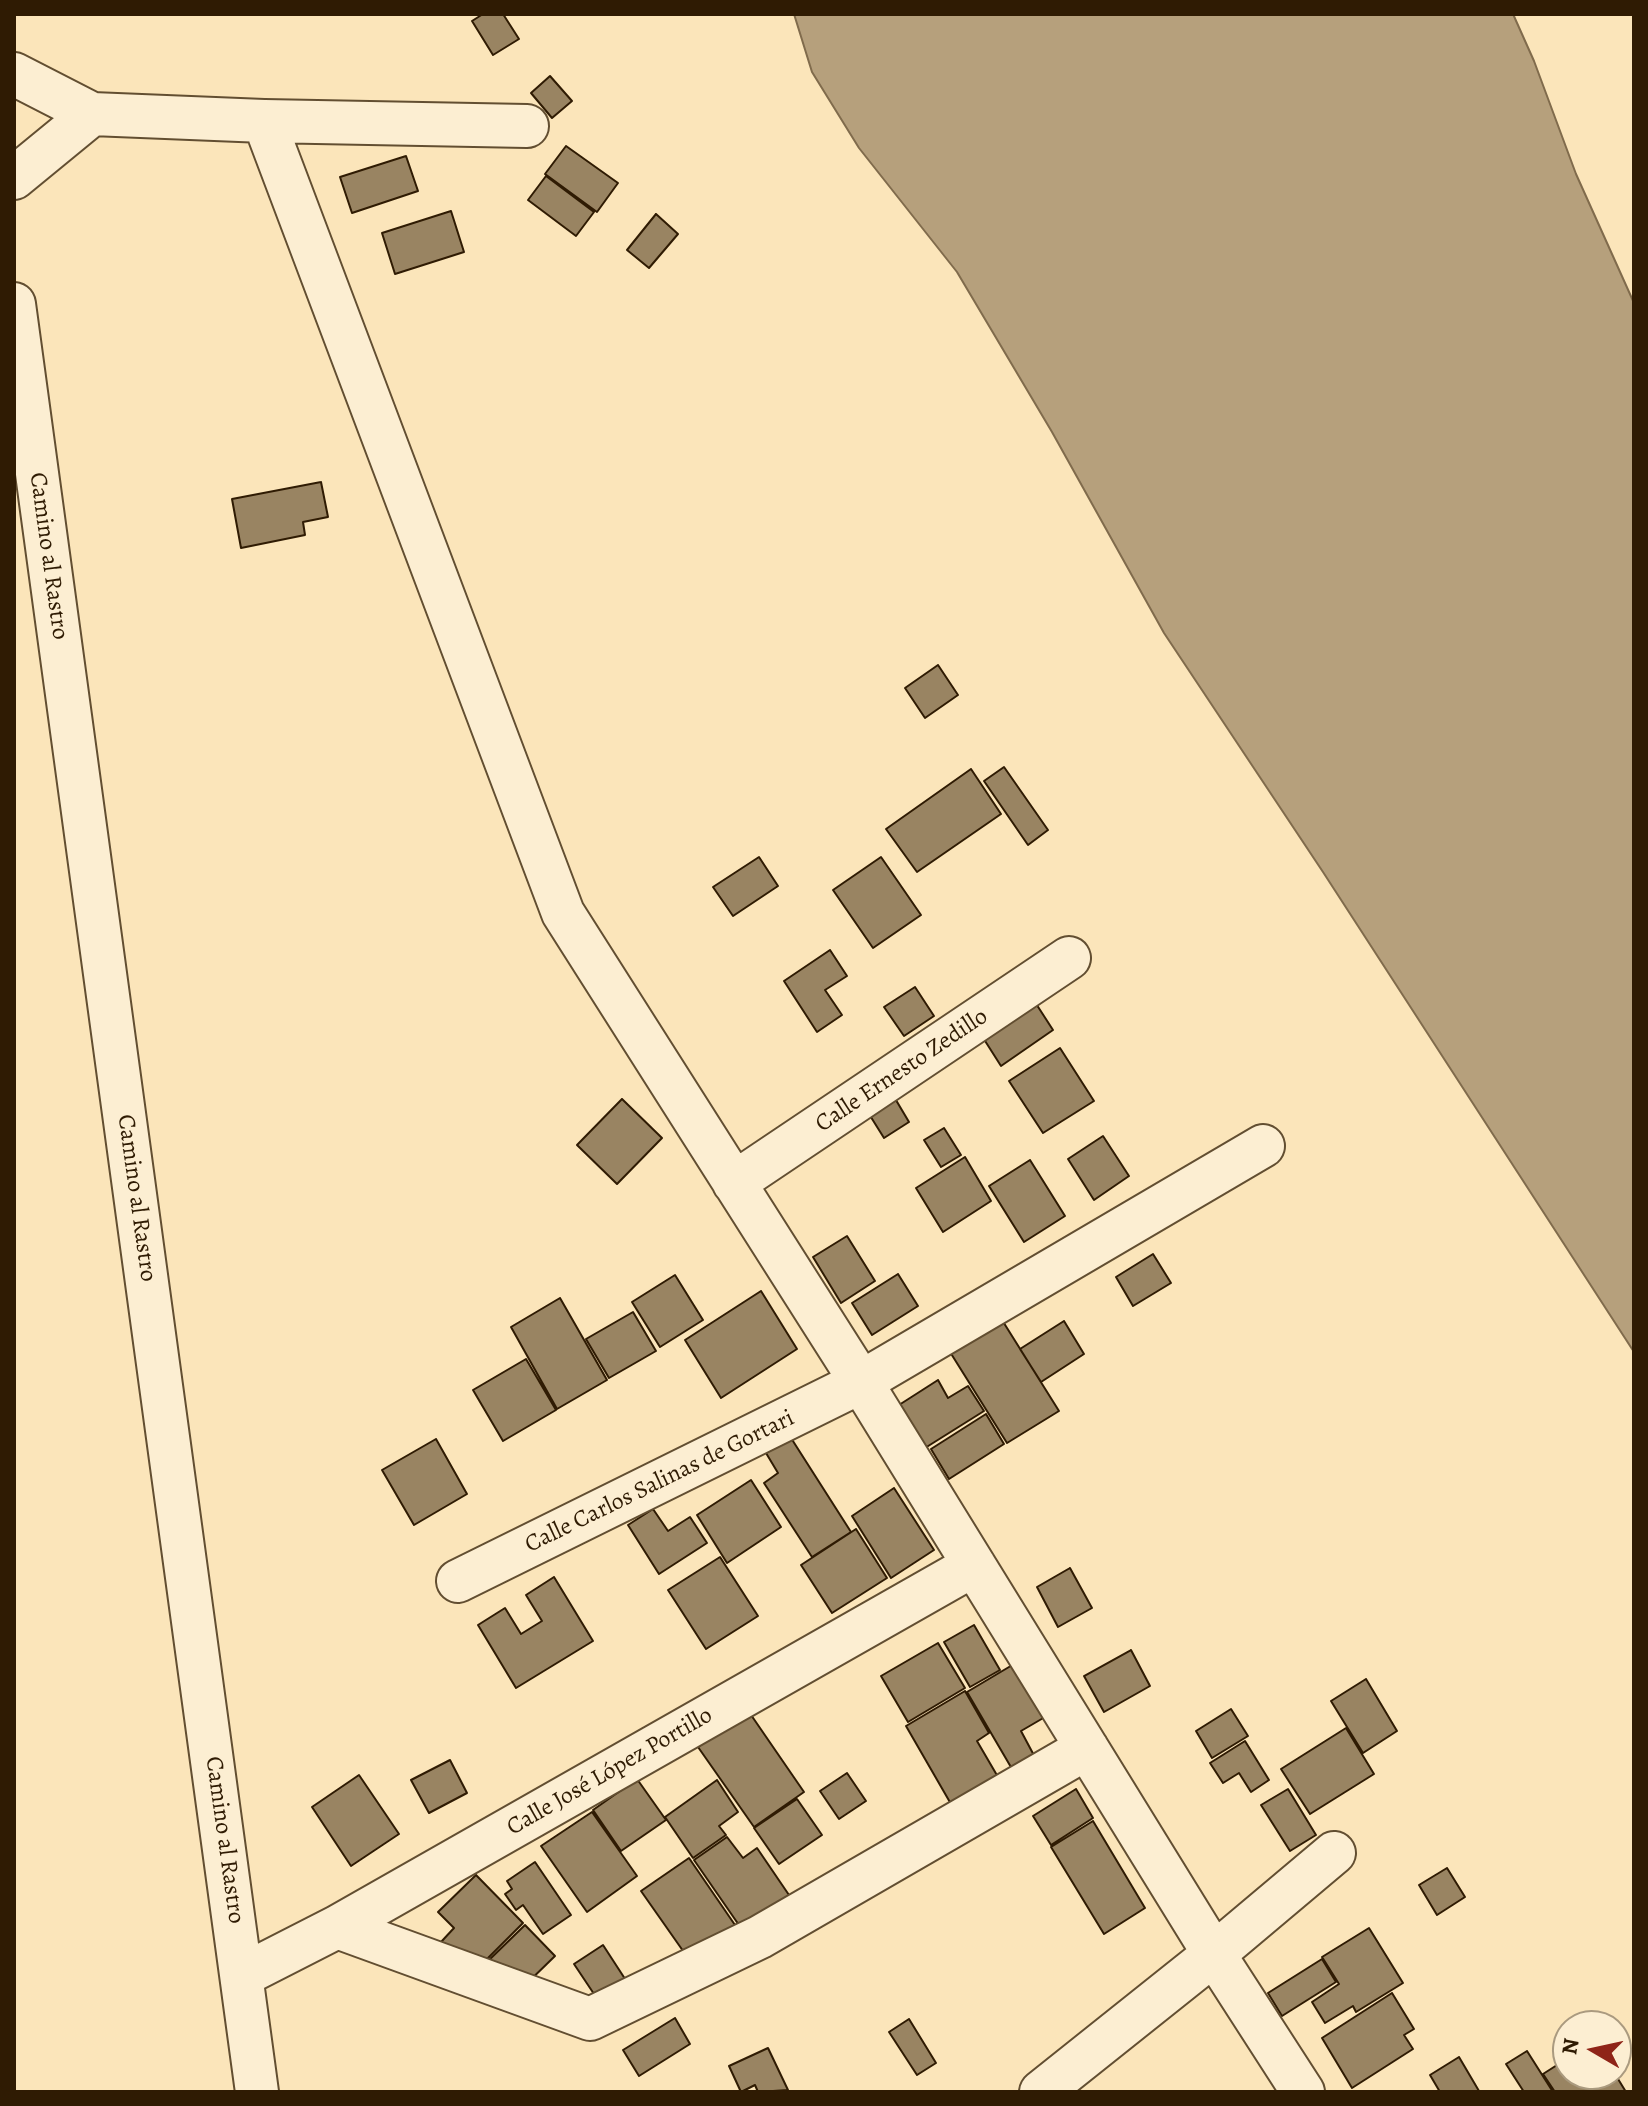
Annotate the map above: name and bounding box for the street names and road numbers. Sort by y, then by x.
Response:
street label: Camino al Rastro [22,471,74,641]
street label: Calle Ernesto Zedillo [810,1003,994,1139]
street label: Camino al Rastro [110,1113,162,1283]
street label: Calle Carlos Salinas de Gortari [521,1404,799,1560]
street label: Calle José López Portillo [502,1701,718,1843]
street label: Camino al Rastro [198,1755,250,1925]

